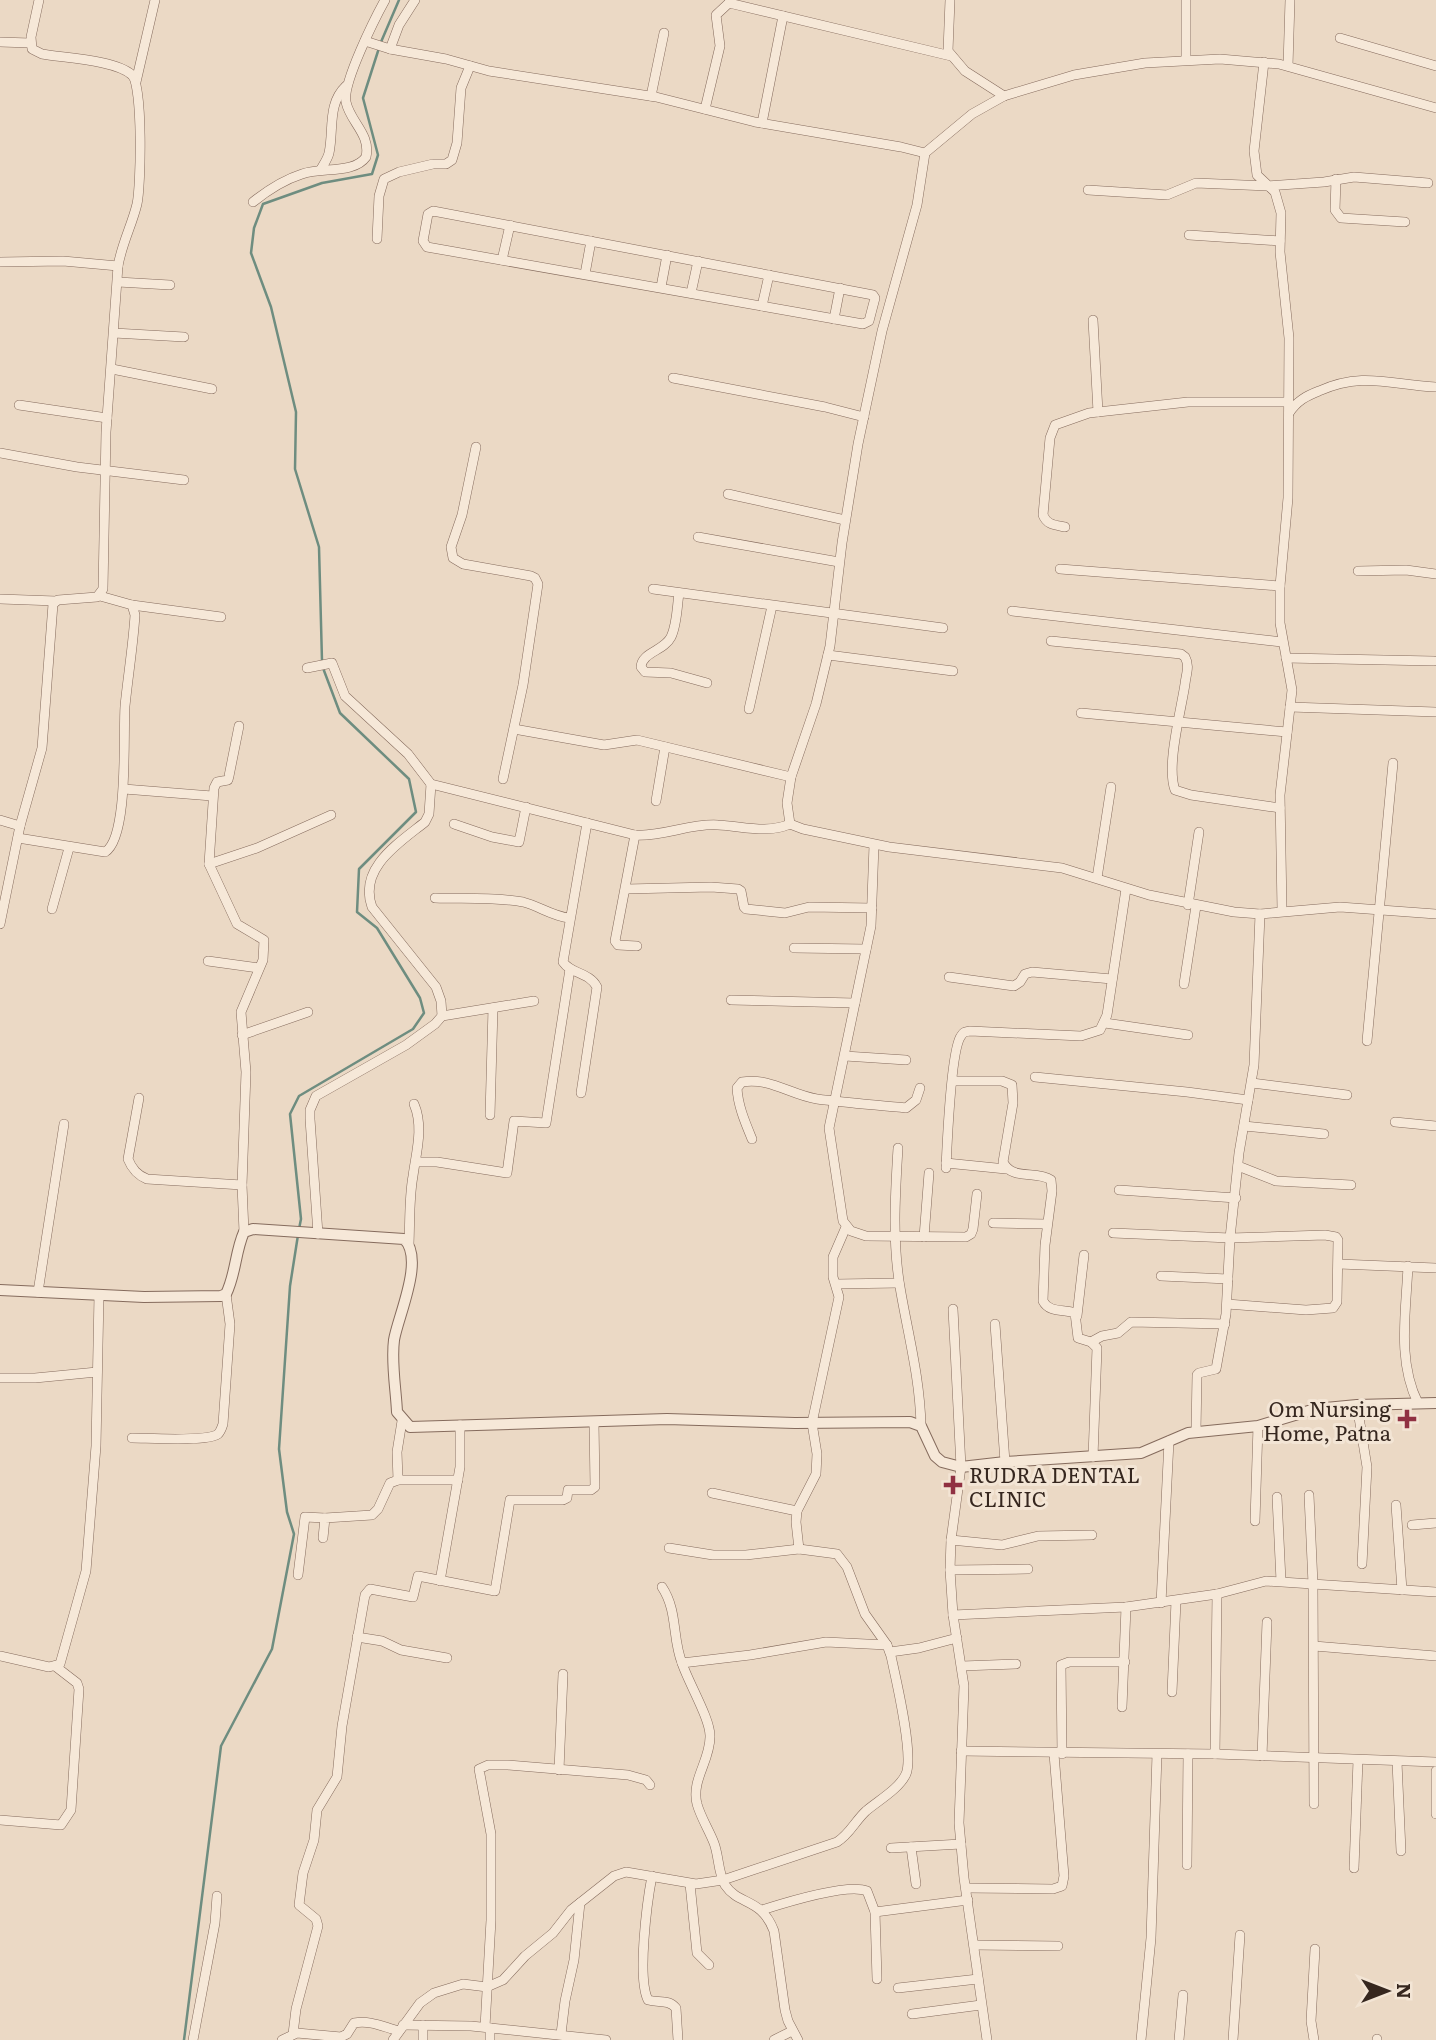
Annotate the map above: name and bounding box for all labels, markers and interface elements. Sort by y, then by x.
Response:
place label: Om Nursing Home, Patna [1263,1392,1392,1447]
marker: Om Nursing Home, Patna [1397,1409,1417,1429]
place label: RUDRA DENTAL CLINIC [969,1458,1140,1513]
marker: RUDRA DENTAL CLINIC [943,1475,963,1495]
north arrow [1352,1956,1422,2026]
text: N [1391,1983,1419,1999]

